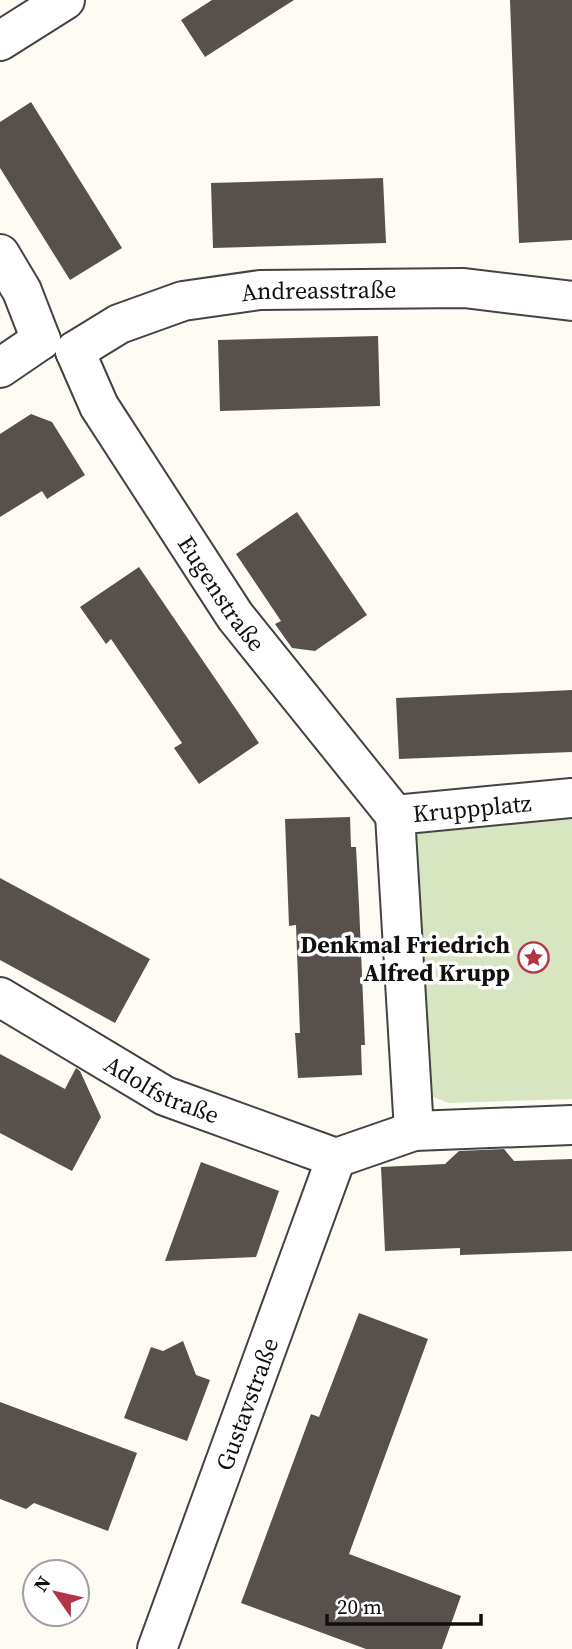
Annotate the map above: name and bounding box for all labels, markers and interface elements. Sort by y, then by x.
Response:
street label: Andreasstraße [239,272,396,309]
street label: Eugenstraße [171,529,273,658]
street label: Kruppplatz [411,785,533,830]
place label: Denkmal Friedrich Alfred Krupp [300,928,510,989]
place icon: Denkmal Friedrich Alfred Krupp [516,941,550,975]
street label: Adolfstraße [98,1047,224,1131]
street label: Gustavstraße [207,1333,286,1475]
north arrow [21,1558,91,1628]
text: N [27,1570,57,1597]
scale bar [327,1582,481,1626]
text: 20 m [337,1592,382,1621]

